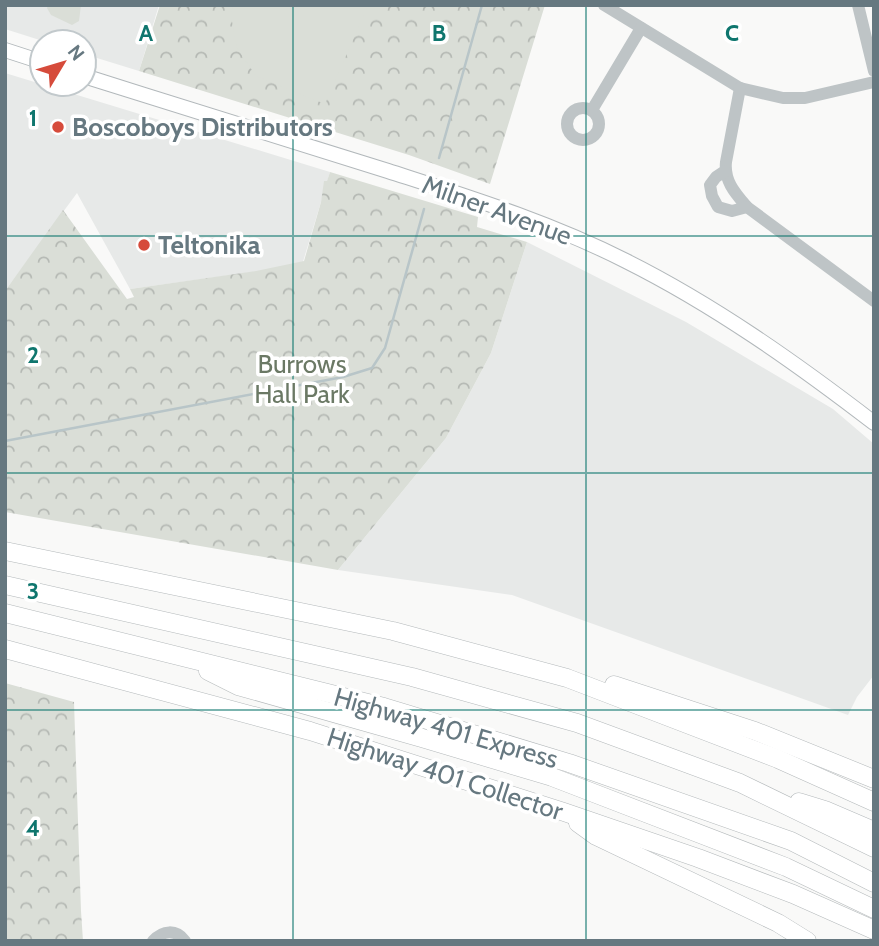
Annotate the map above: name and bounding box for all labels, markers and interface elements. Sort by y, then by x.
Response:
text: A [139,19,154,47]
text: B [432,19,446,47]
text: C [725,19,739,47]
north arrow [28,28,98,98]
text: N [63,40,89,65]
text: 1 [29,104,37,132]
place label: Boscoboys Distributors [72,111,333,143]
marker: Boscoboys Distributors [50,119,66,135]
street label: Milner Avenue [418,168,576,252]
place label: Teltonika [158,229,260,261]
marker: Teltonika [136,237,152,253]
text: 2 [27,341,39,369]
park label: Burrows Hall Park [254,348,350,410]
text: 3 [27,577,39,605]
street label: Highway 401 Express [330,681,562,775]
street label: Highway 401 Collector [323,721,568,827]
text: 4 [26,814,40,842]

